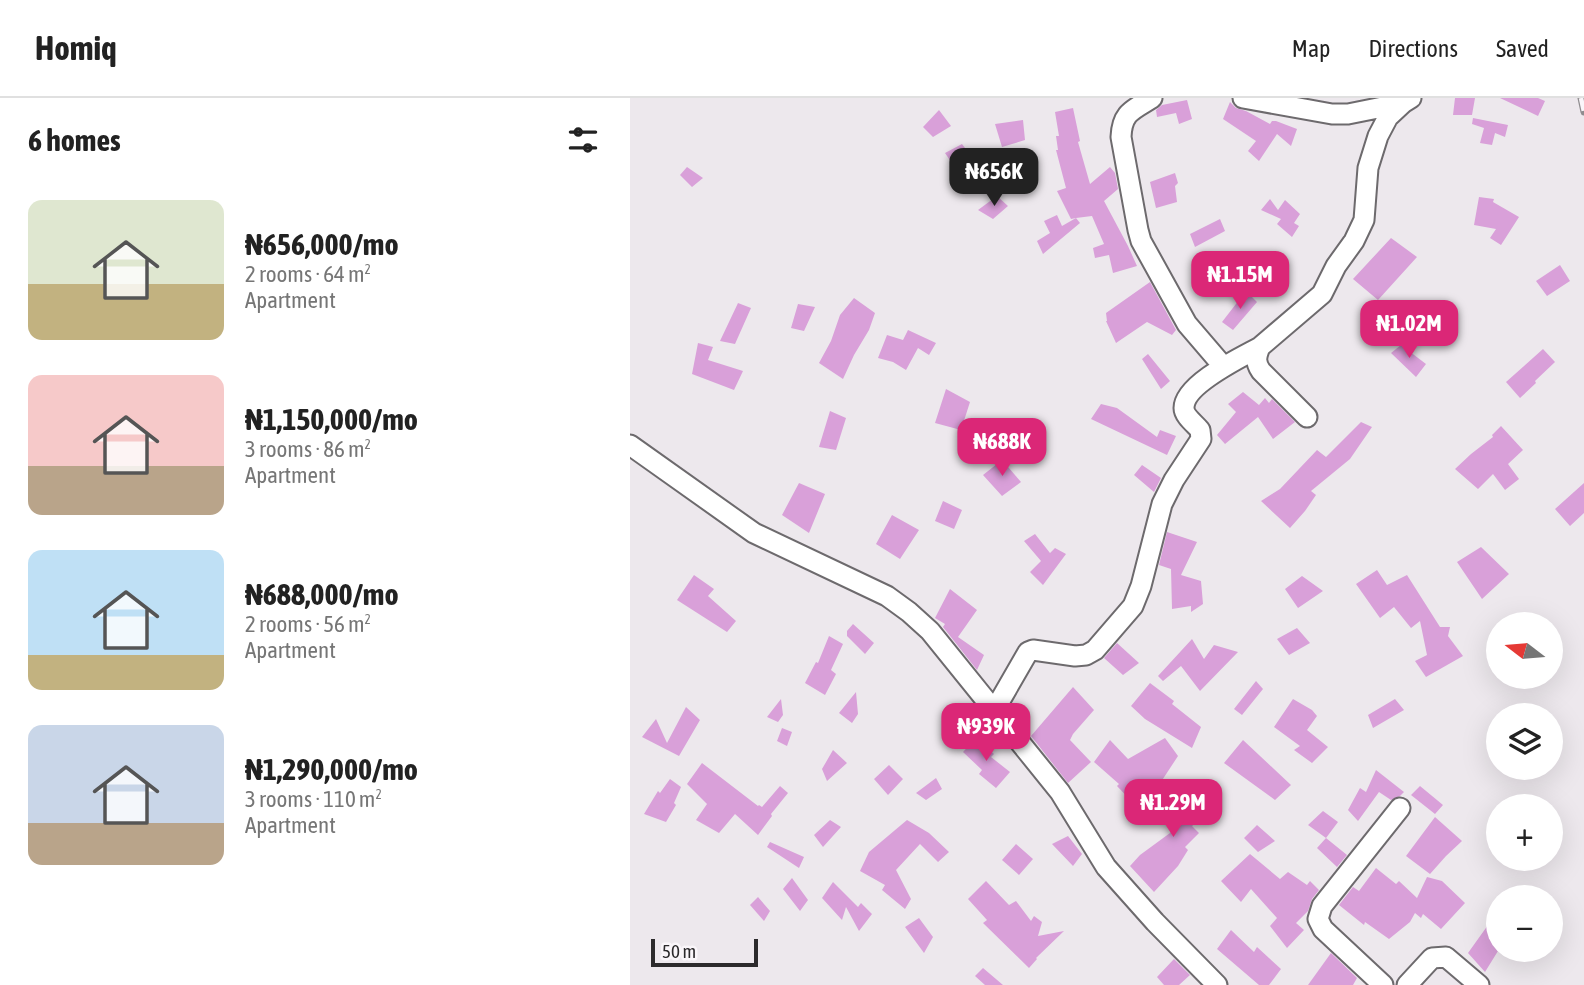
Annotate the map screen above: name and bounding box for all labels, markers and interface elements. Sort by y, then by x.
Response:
text: Homiq [35,29,117,67]
text: Map [1292,35,1330,62]
text: Directions [1368,35,1458,62]
text: Saved [1496,35,1549,62]
icon: filters [564,121,602,159]
text: 6 homes [28,123,121,157]
pin: ₦656K [945,148,1043,208]
text: ₦656K [965,158,1023,184]
text: ₦656,000/mo [245,227,398,261]
icon: home [84,228,168,312]
pin: ₦1.15M [1183,252,1297,311]
text: 2 rooms · 64 m² [245,261,371,287]
text: ₦1.15M [1207,261,1273,287]
text: Apartment [245,287,336,313]
pin: ₦1.02M [1352,300,1466,360]
text: ₦1.02M [1376,310,1442,336]
text: ₦1,150,000/mo [245,402,418,436]
icon: home [84,403,168,487]
pin: ₦688K [953,418,1051,478]
text: ₦688K [973,428,1031,454]
text: 3 rooms · 86 m² [245,436,371,462]
text: Apartment [245,462,336,488]
text: ₦688,000/mo [245,577,398,611]
icon: home [84,578,168,662]
text: 2 rooms · 56 m² [245,611,371,637]
north arrow [1486,612,1563,690]
map controls [1486,612,1563,962]
text: Apartment [245,637,336,663]
button: layers [1486,703,1563,780]
pin: ₦939K [937,704,1035,763]
text: ₦939K [957,713,1015,739]
text: ₦1,290,000/mo [245,752,418,786]
icon: home [84,753,168,837]
pin: ₦1.29M [1116,780,1230,839]
text: 3 rooms · 110 m² [245,786,382,812]
text: ₦1.29M [1140,789,1206,815]
button: + [1486,794,1563,871]
text: Apartment [245,812,336,838]
button: − [1486,885,1563,962]
scale bar [651,936,758,968]
text: 50 m [662,940,696,962]

